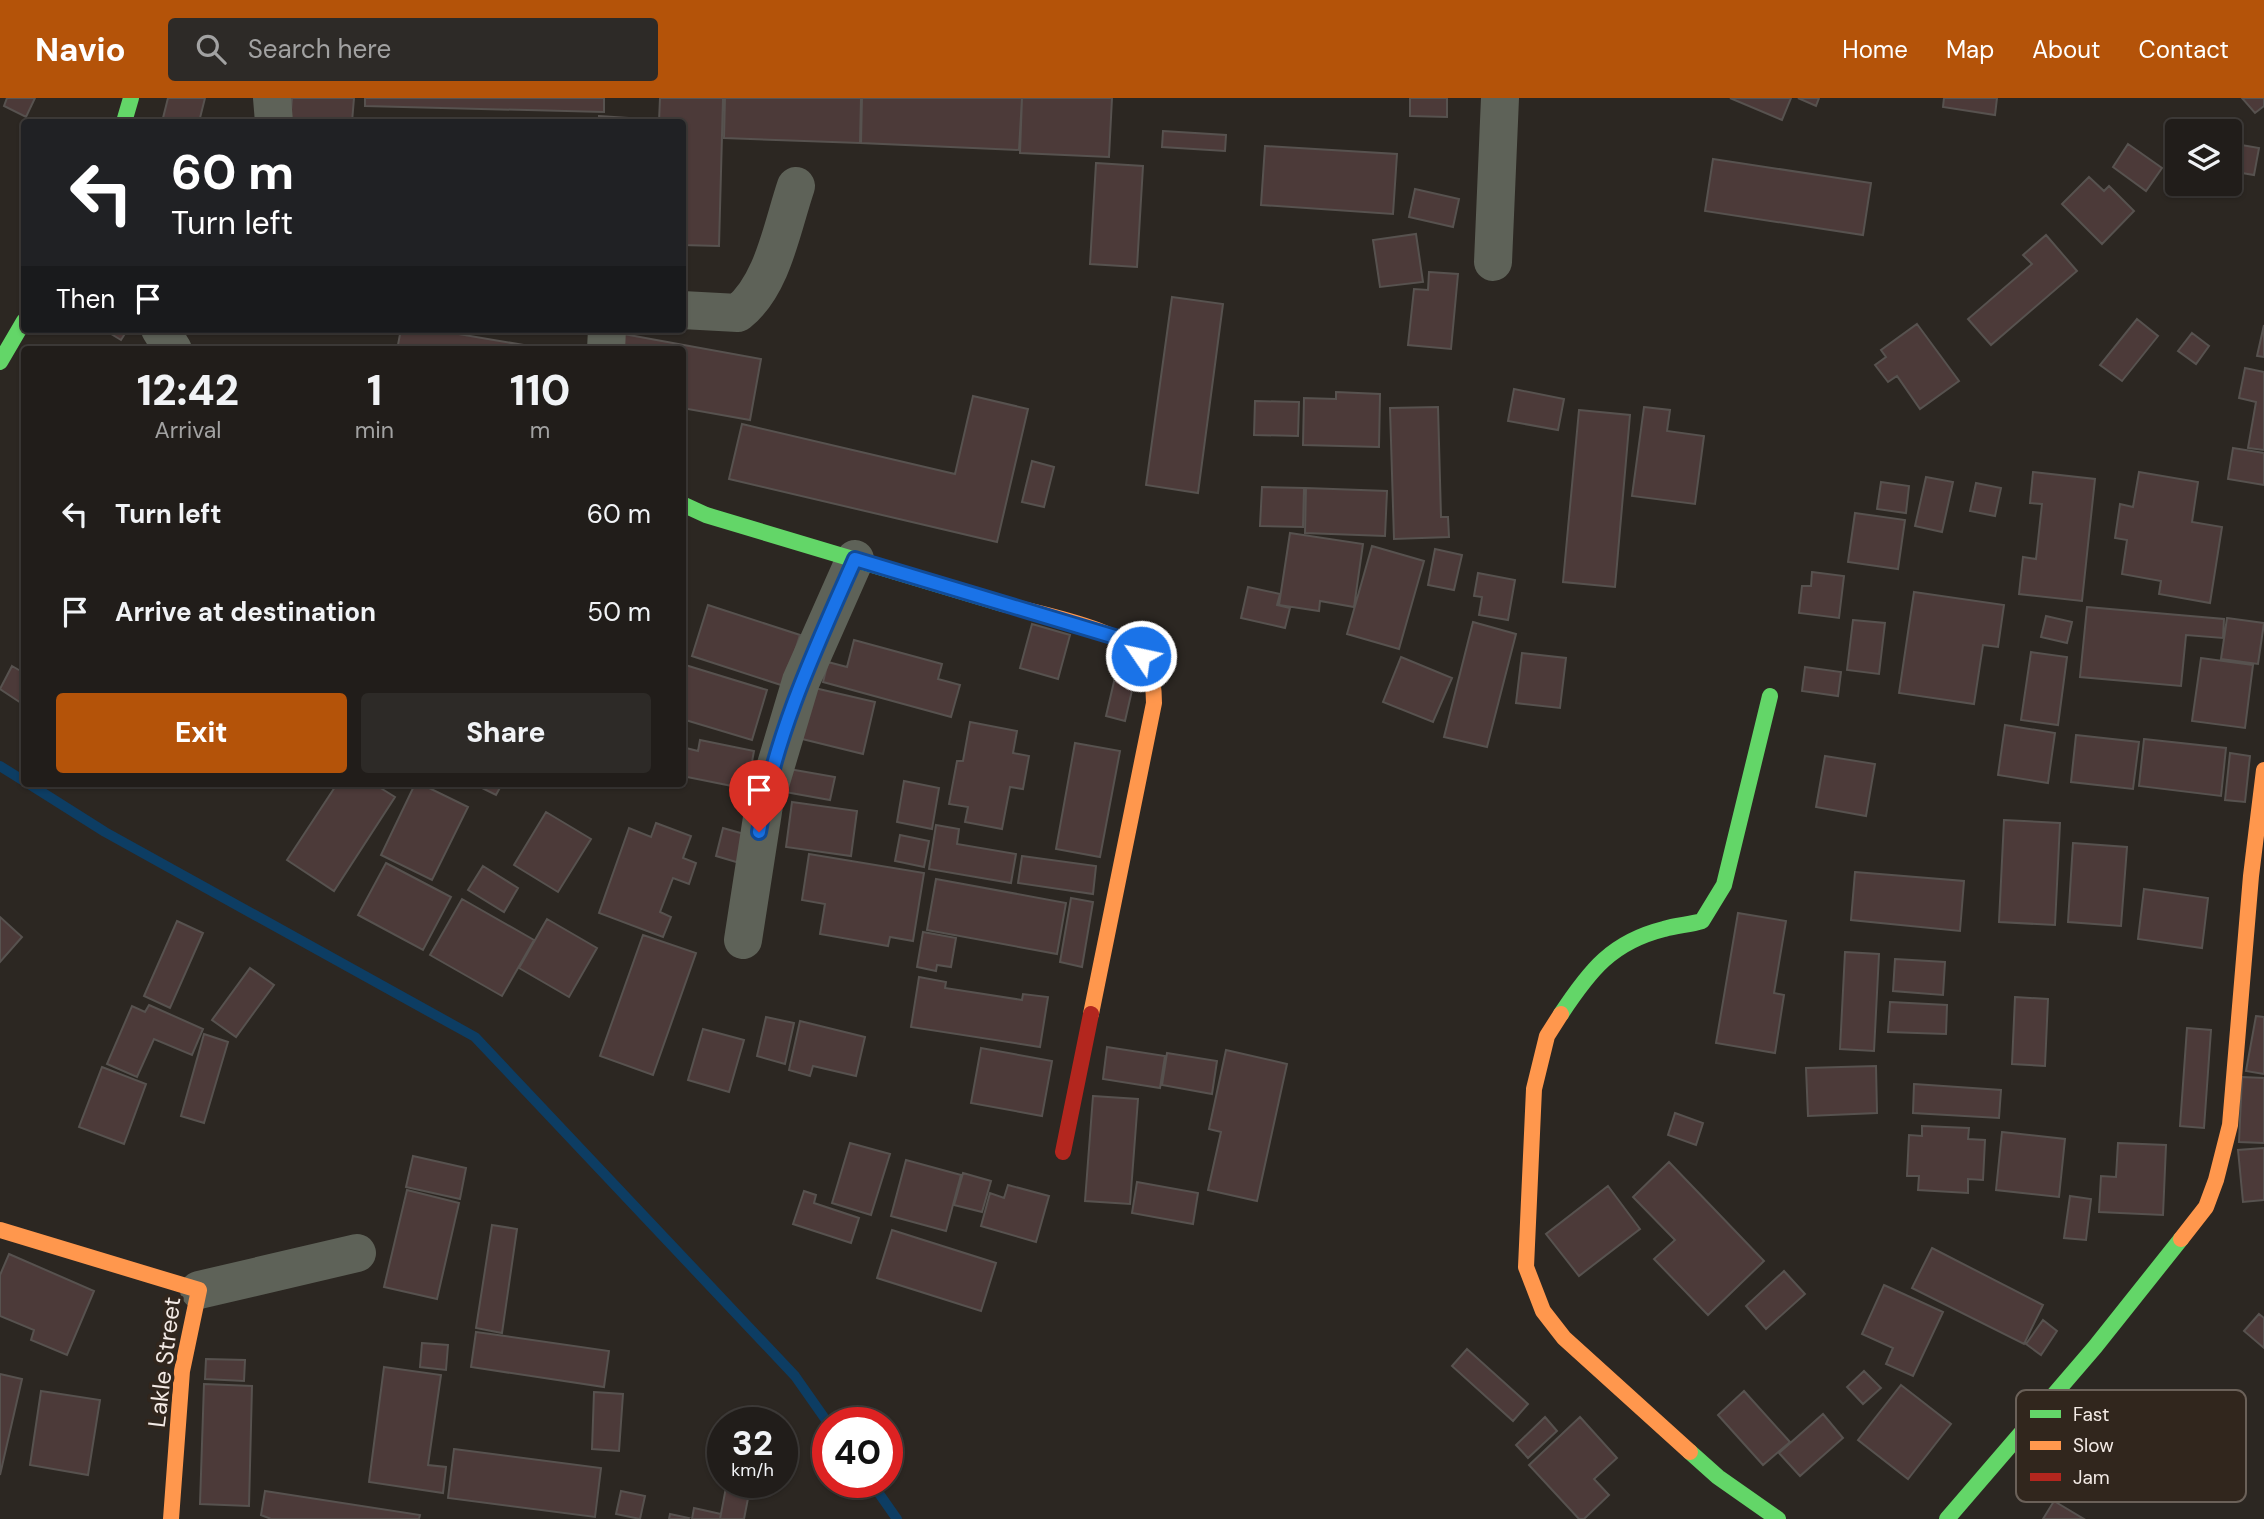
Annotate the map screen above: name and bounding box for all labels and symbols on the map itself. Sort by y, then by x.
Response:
position arrow [1104,619,1178,693]
pin [729,760,789,832]
street label: Lakle Street [141,1295,187,1429]
legend [2016,1390,2246,1502]
text: Fast [2073,1402,2109,1427]
speed limit sign: 40 [812,1407,903,1498]
text: Slow [2073,1433,2114,1458]
text: Jam [2073,1465,2110,1490]

